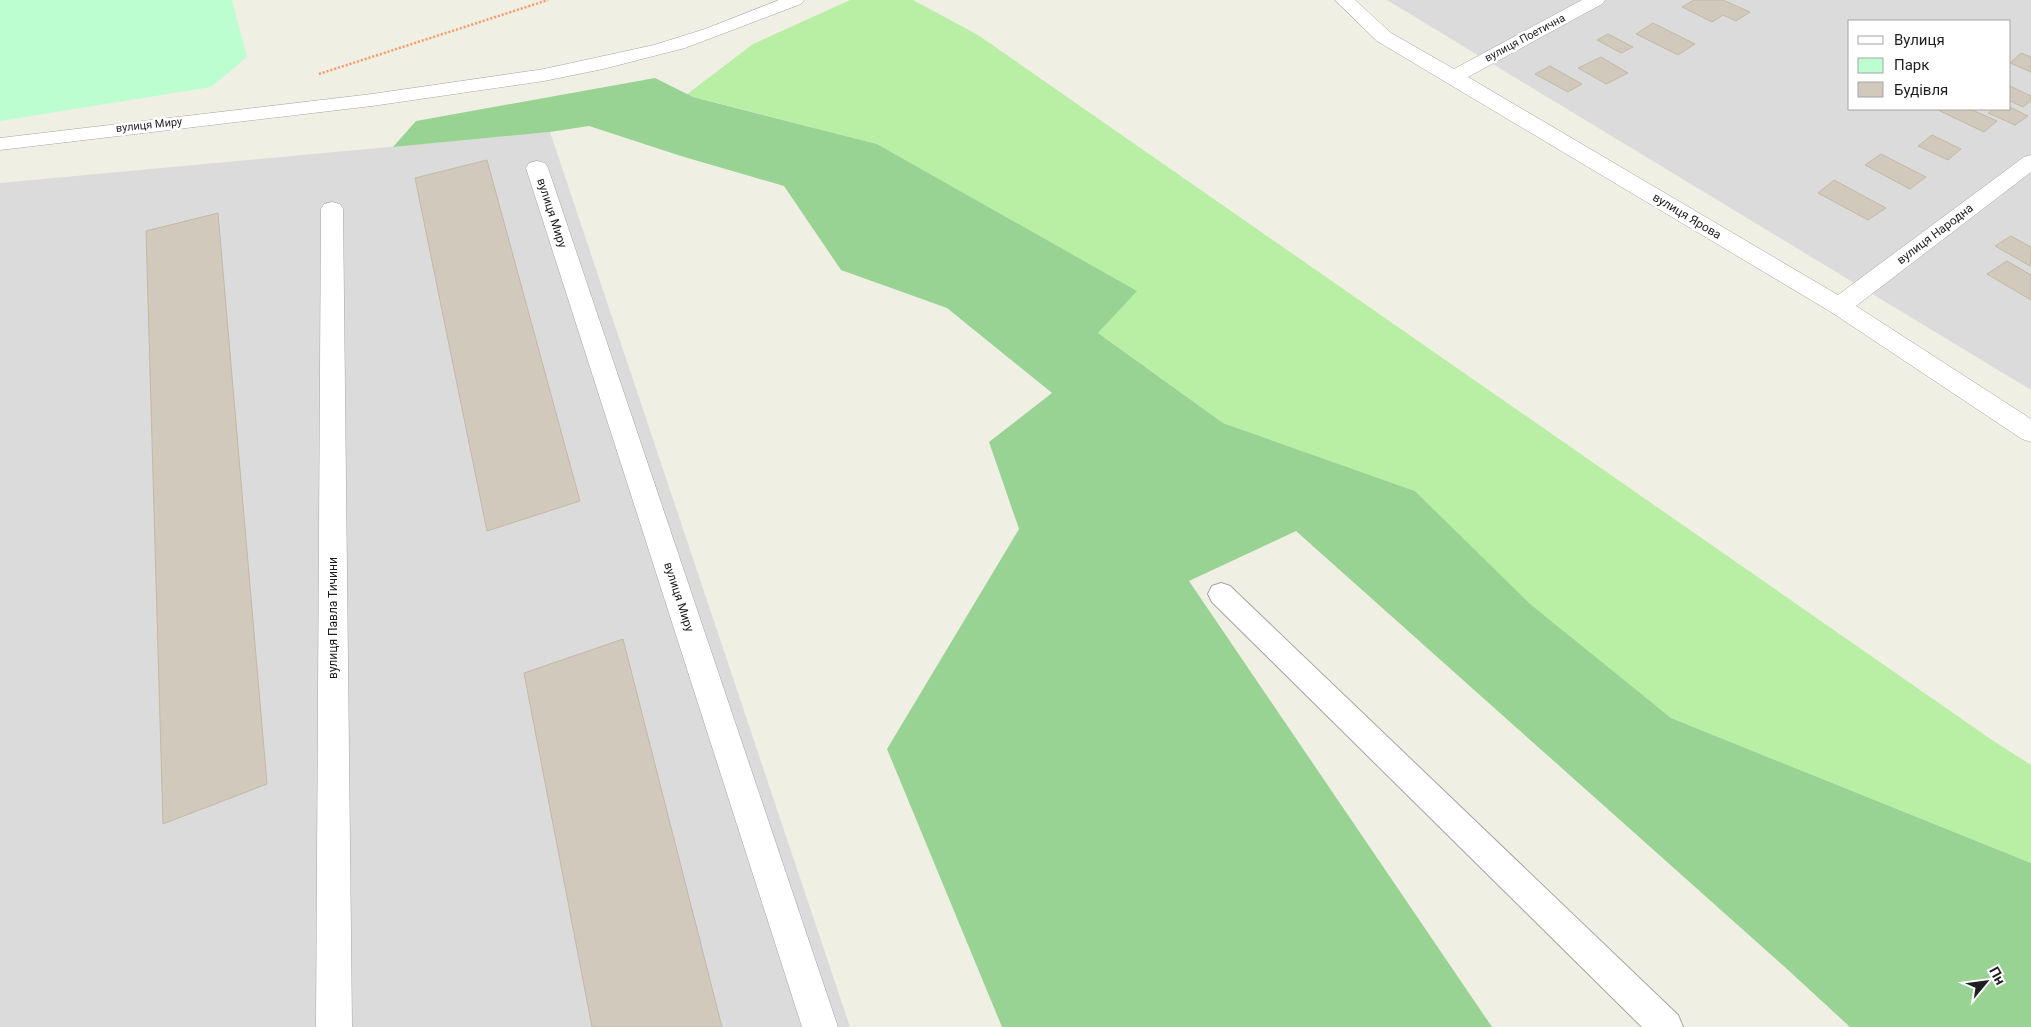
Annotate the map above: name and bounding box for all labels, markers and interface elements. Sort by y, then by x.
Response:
street label: вулиця Поетична [1483,11,1567,65]
legend [1848,20,2011,110]
text: Вулиця [1894,31,1945,49]
text: Парк [1894,56,1929,74]
text: Будівля [1894,81,1948,99]
street label: вулиця Миру [115,115,184,135]
street label: вулиця Миру [534,176,570,250]
street label: вулиця Ярова [1650,190,1724,242]
street label: вулиця Народна [1894,201,1976,267]
street label: вулиця Павла Тичини [326,557,340,679]
street label: вулиця Миру [661,560,697,634]
north arrow [1961,957,2011,1007]
text: Пн [1986,964,2009,987]

